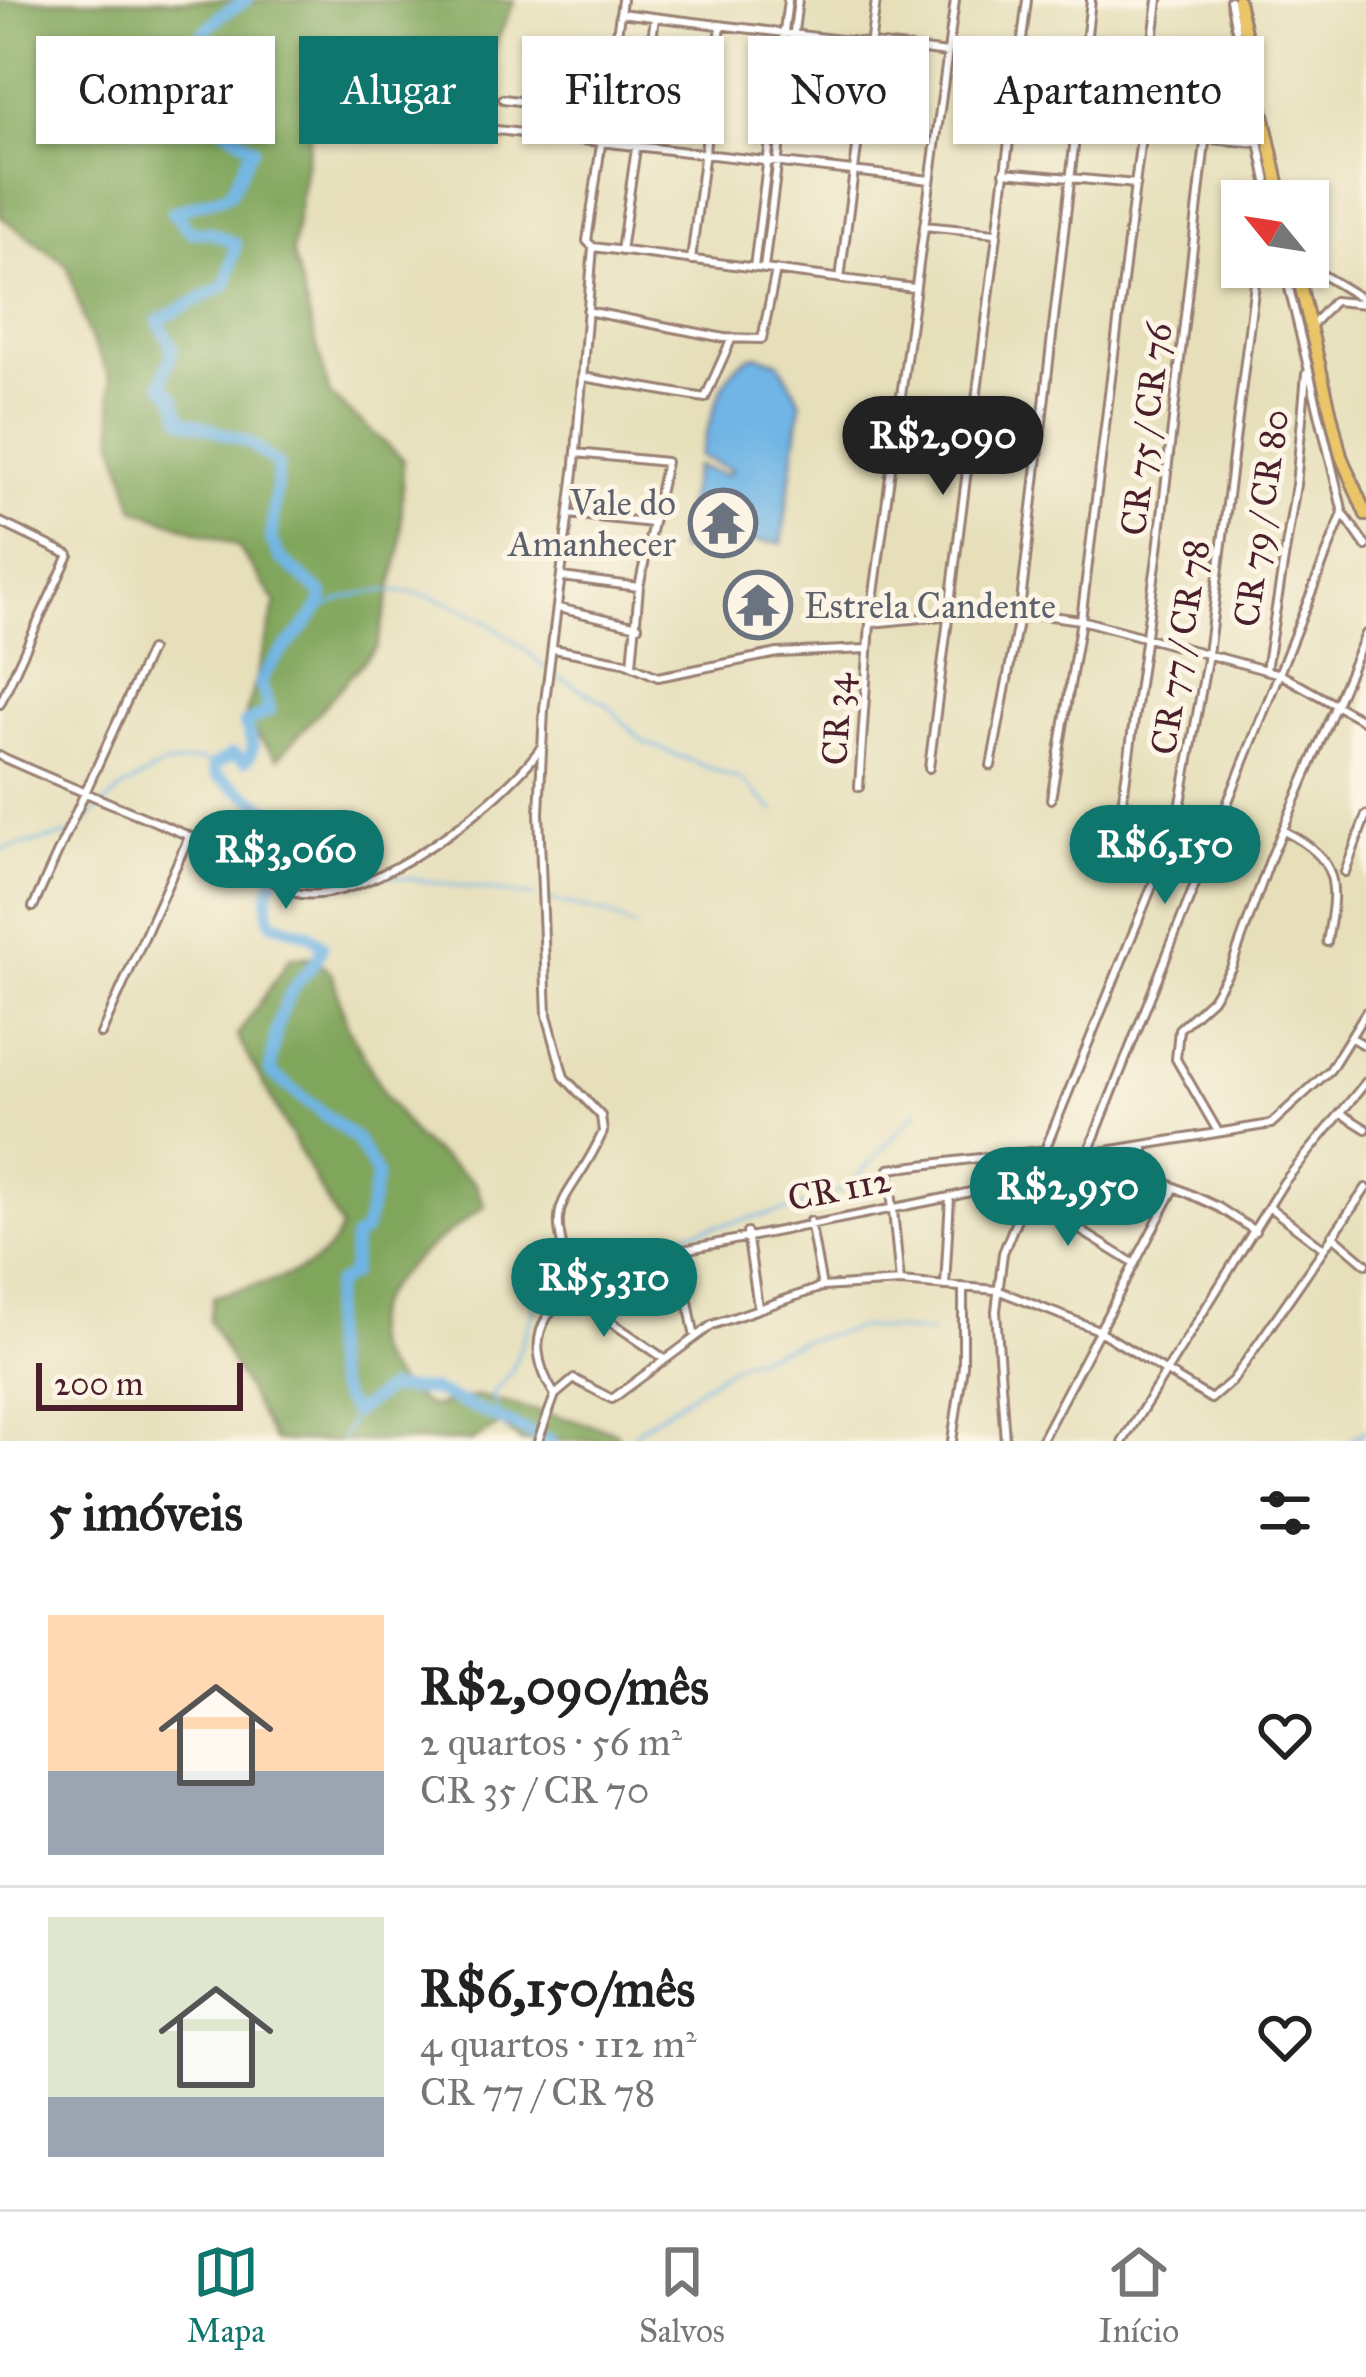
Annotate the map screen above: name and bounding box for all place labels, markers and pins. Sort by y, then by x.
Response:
pin: R$2,090 [832,396,1054,498]
place label: Vale do Amanhecer [506,481,676,566]
temple icon: Vale do Amanhecer [688,488,758,558]
temple icon: Estrela Candente [723,570,793,640]
place label: Estrela Candente [804,584,1056,628]
pin: R$6,150 [1054,805,1276,907]
pin: R$3,060 [175,810,397,912]
pin: R$2,950 [957,1147,1179,1249]
pin: R$5,310 [493,1238,715,1340]

